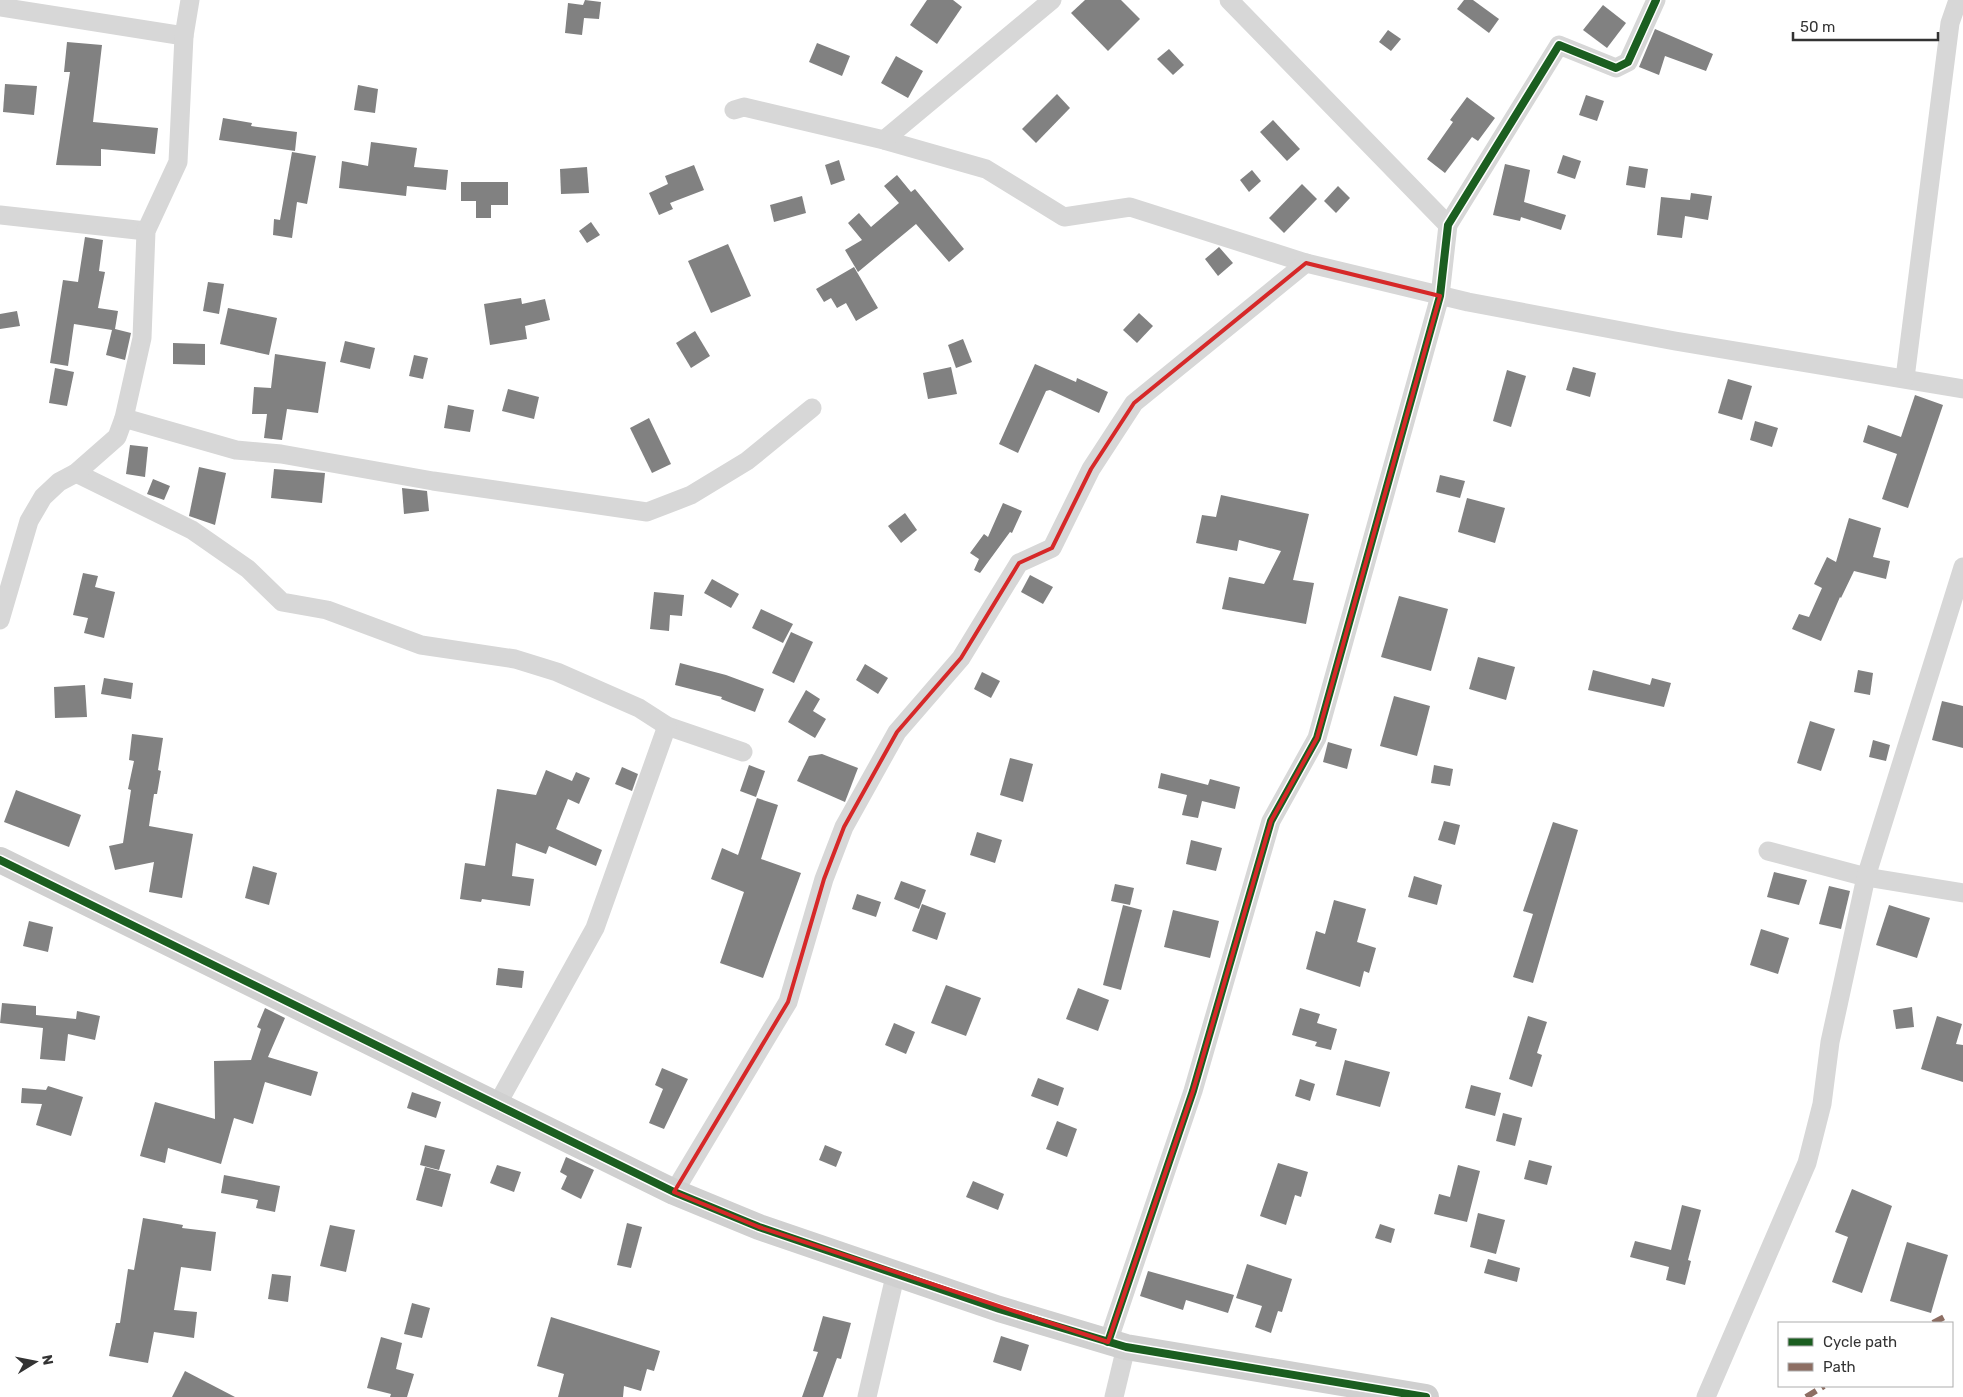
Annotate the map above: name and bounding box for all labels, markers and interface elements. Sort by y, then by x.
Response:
scale bar [1793,10,1938,42]
text: 50 m [1800,18,1835,36]
legend [1778,1322,1953,1387]
text: Cycle path [1823,1333,1897,1351]
north arrow [10,1337,60,1387]
text: N [38,1353,57,1366]
text: Path [1823,1358,1856,1376]

